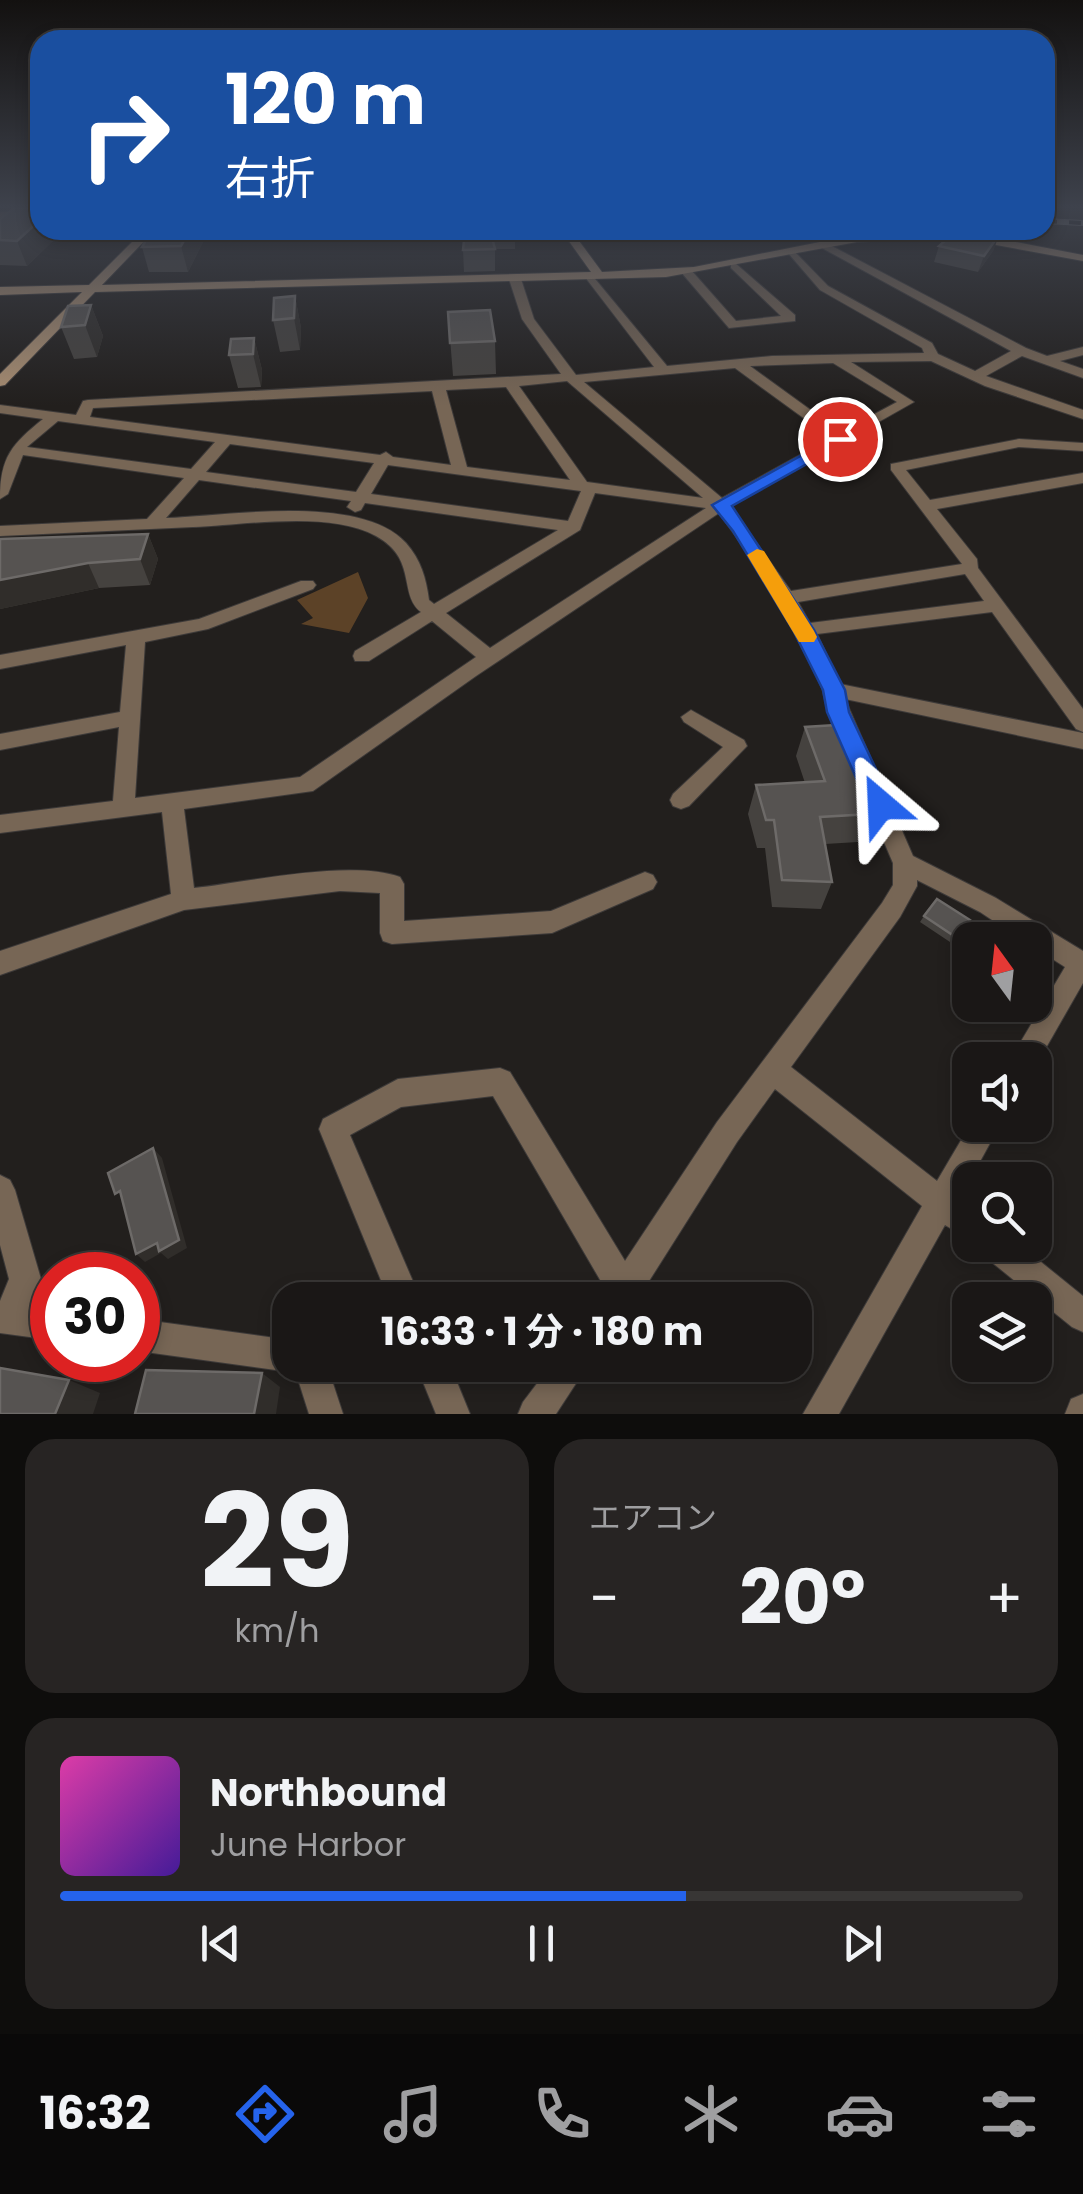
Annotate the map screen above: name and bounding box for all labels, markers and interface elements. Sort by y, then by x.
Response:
text: 120 m [225,50,426,149]
icon: right [60,70,190,200]
text: 右折 [225,147,315,210]
pin [798,397,883,482]
icon: arrive [813,412,868,467]
position arrow [829,753,933,857]
north arrow [952,922,1052,1022]
map controls [952,922,1052,1382]
button: sound [952,1042,1052,1142]
button: search [952,1162,1052,1262]
speed limit sign: 30 [30,1252,160,1382]
button: layers [952,1282,1052,1382]
text: 16:33 · 1 分 · 180 m [381,1305,703,1358]
text: 29 [200,1450,354,1633]
text: エアコン [589,1495,717,1540]
text: 20° [739,1545,866,1650]
text: − [589,1560,619,1637]
text: + [985,1560,1023,1637]
text: km/h [234,1608,320,1653]
text: Northbound [210,1766,447,1819]
text: June Harbor [210,1822,406,1867]
icon: previous [193,1916,248,1971]
icon: pause [514,1916,569,1971]
icon: next [835,1916,890,1971]
icon: directions [230,2079,300,2149]
icon: music [378,2079,448,2149]
icon: phone [527,2079,597,2149]
icon: climate [676,2079,746,2149]
icon: car [825,2079,895,2149]
icon: filters [974,2079,1044,2149]
text: 16:32 [39,2082,151,2145]

